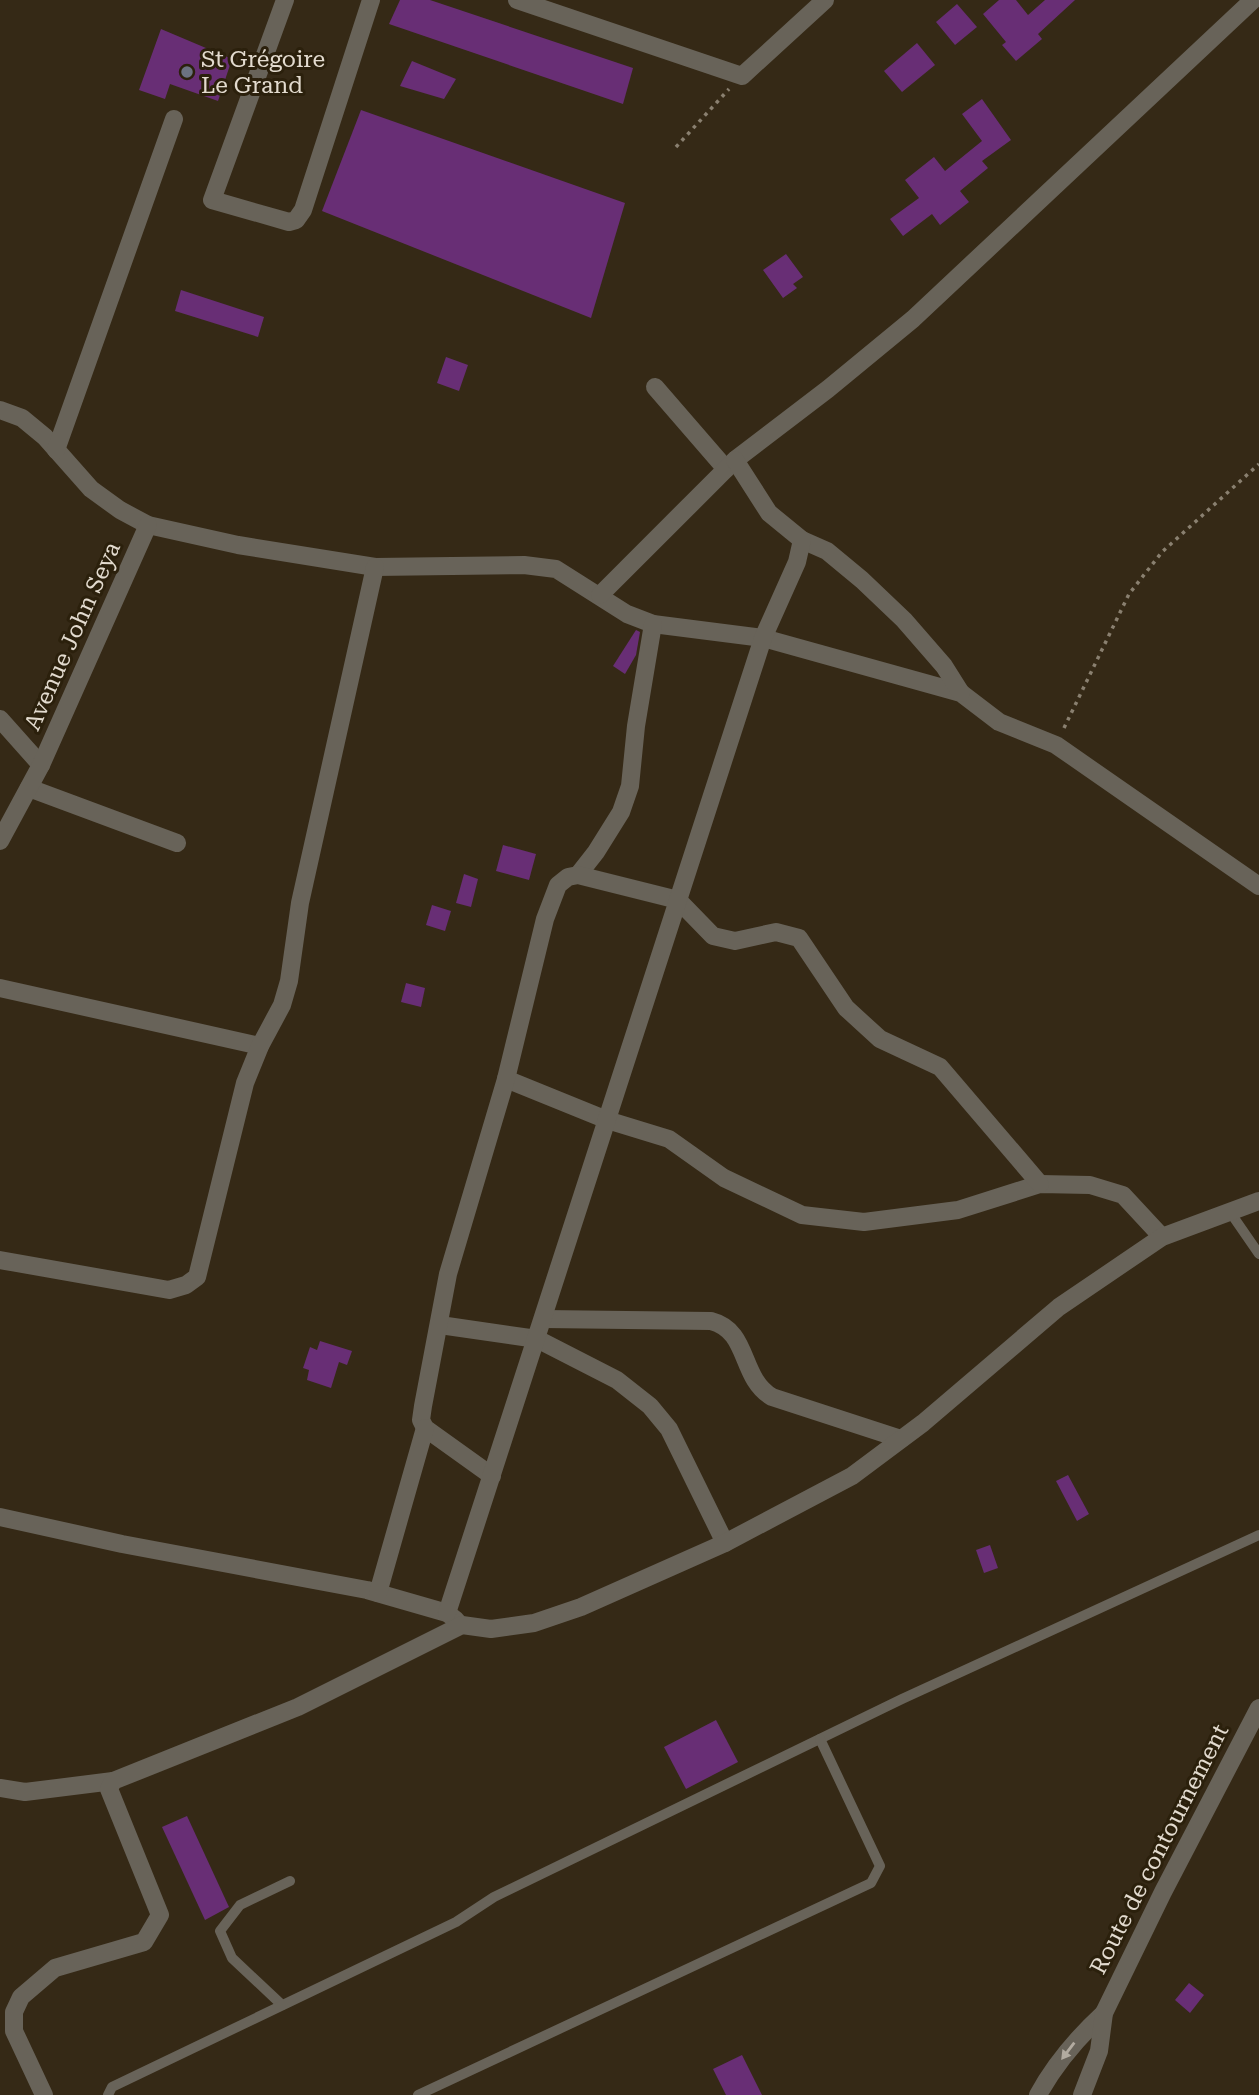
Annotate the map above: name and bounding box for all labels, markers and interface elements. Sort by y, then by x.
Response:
place label: St Grégoire Le Grand [201,46,325,99]
marker: St Grégoire Le Grand [179,64,195,80]
street label: Avenue John Seya [19,537,126,735]
street label: Route de contournement [1085,1719,1234,1979]
one-way arrow [1060,2042,1075,2060]

